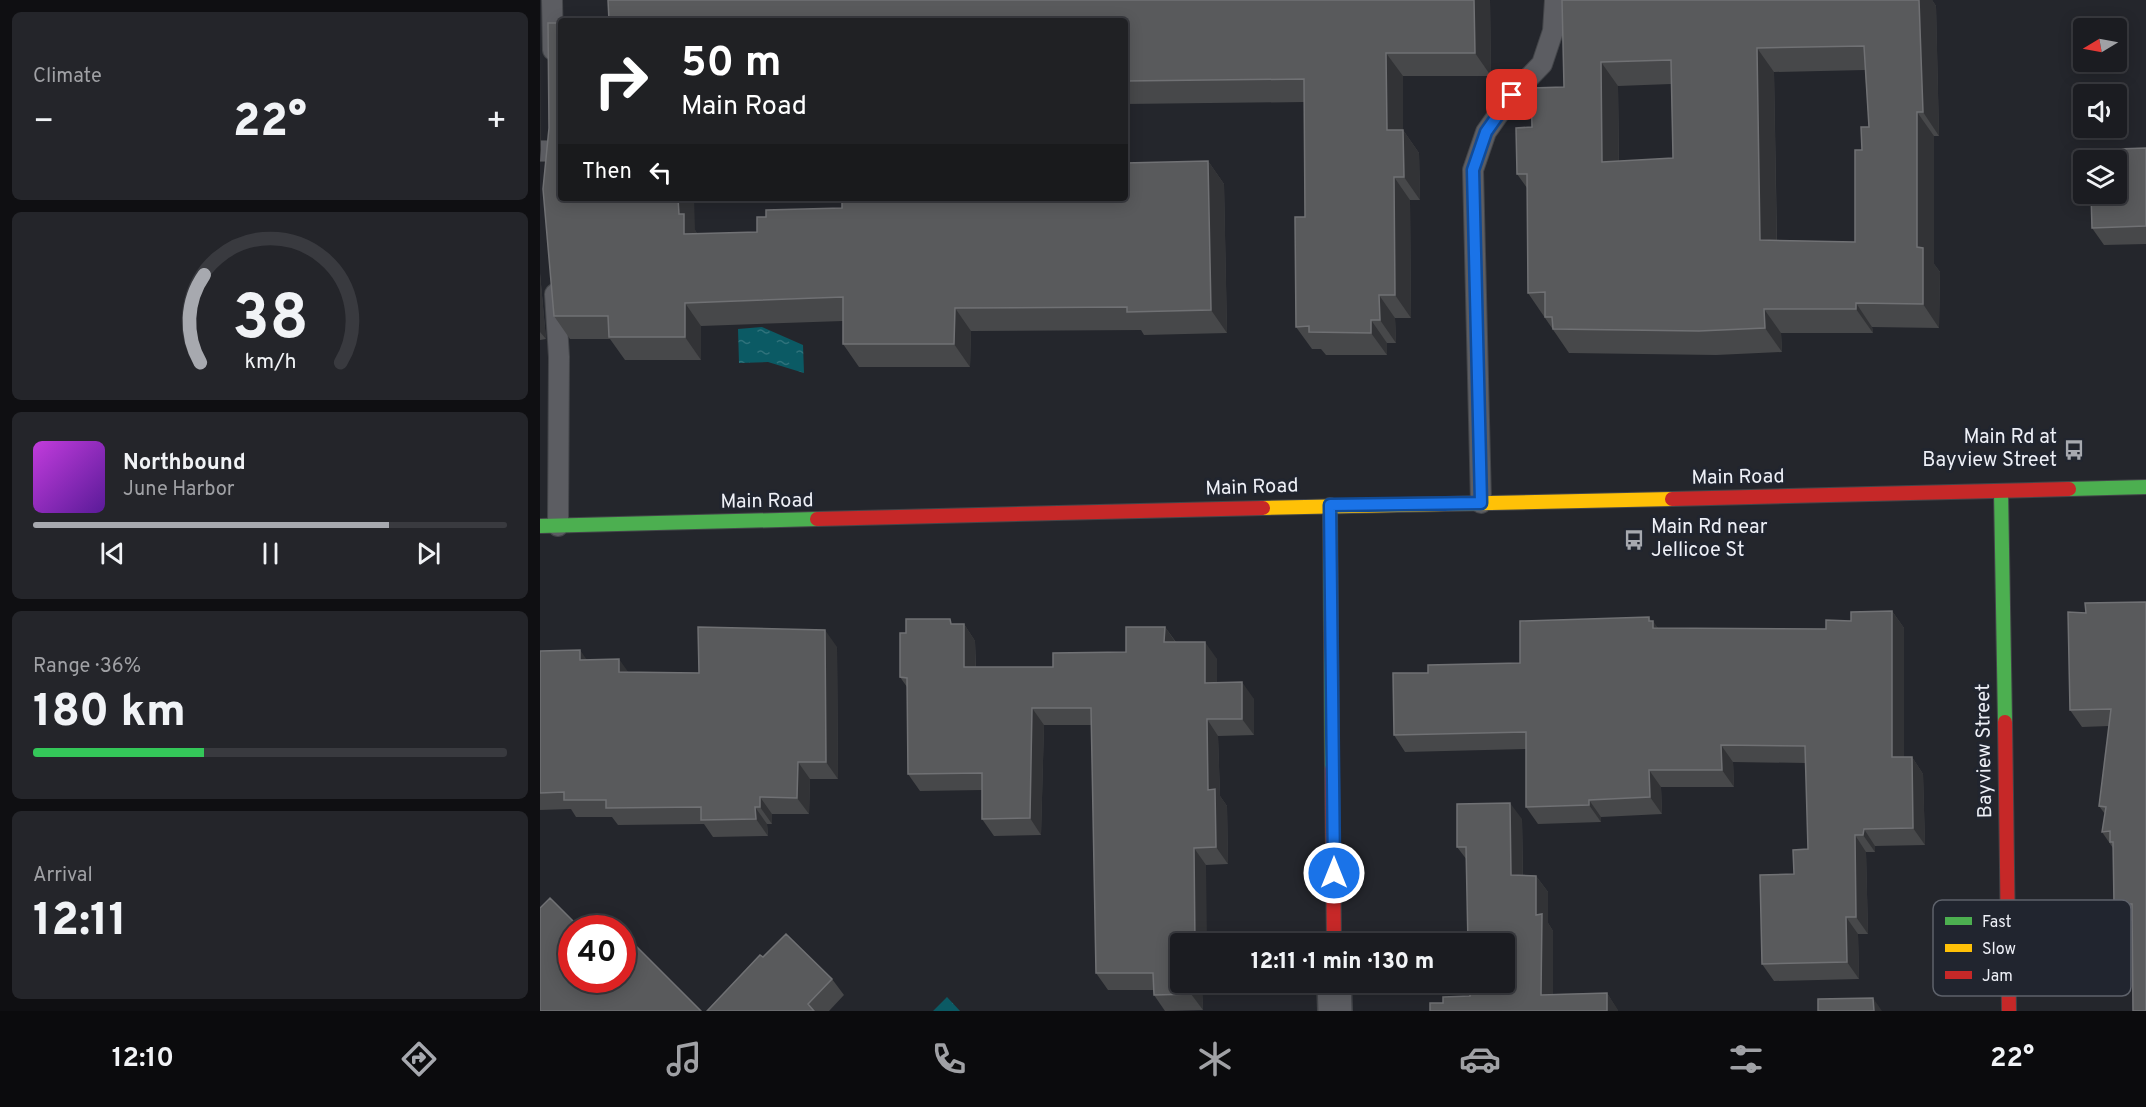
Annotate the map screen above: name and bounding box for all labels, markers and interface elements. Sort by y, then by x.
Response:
north arrow [2073,18,2127,72]
map controls [2073,18,2127,204]
text: 50 m [681,38,782,91]
icon: right [582,42,660,120]
text: Climate [33,64,102,90]
pin [1486,69,1537,120]
icon: arrive [1495,78,1528,111]
button: sound [2073,84,2127,138]
text: Main Road [681,90,807,124]
text: 22° [233,95,307,152]
text: − [33,102,54,144]
text: + [486,102,507,144]
button: layers [2073,150,2127,204]
icon: left [644,156,677,189]
text: Then [582,159,632,186]
text: 38 [232,282,308,361]
text: km/h [244,349,296,376]
place label: Main Rd at Bayview Street [1922,425,2057,474]
bus stop icon: Main Rd at Bayview Street [2062,438,2086,462]
text: Northbound [123,450,246,477]
street label: Main Road [1691,464,1785,492]
street label: Main Road [1205,473,1299,503]
text: June Harbor [123,477,235,503]
street label: Main Road [720,488,814,516]
place label: Main Rd near Jellicoe St [1651,515,1768,564]
bus stop icon: Main Rd near Jellicoe St [1622,528,1646,552]
icon: previous [96,537,129,570]
icon: pause [254,537,287,570]
icon: next [412,537,445,570]
text: Range · 36% [33,654,141,680]
street label: Bayview Street [1971,683,1999,819]
text: 180 km [33,685,186,742]
position arrow [1302,841,1366,905]
text: Arrival [33,863,93,889]
text: 12:11 [33,894,127,951]
legend [1933,900,2131,996]
text: Fast [1982,913,2012,933]
speed limit sign: 40 [558,915,636,993]
text: Slow [1982,940,2016,960]
text: 12:11 · 1 min · 130 m [1251,949,1434,976]
text: Jam [1982,967,2013,987]
icon: directions [398,1038,440,1080]
icon: music [663,1038,705,1080]
icon: phone [928,1038,970,1080]
icon: climate [1194,1038,1236,1080]
icon: car [1459,1038,1501,1080]
icon: filters [1725,1038,1767,1080]
text: 12:10 [112,1042,174,1076]
text: 22° [1990,1042,2034,1076]

